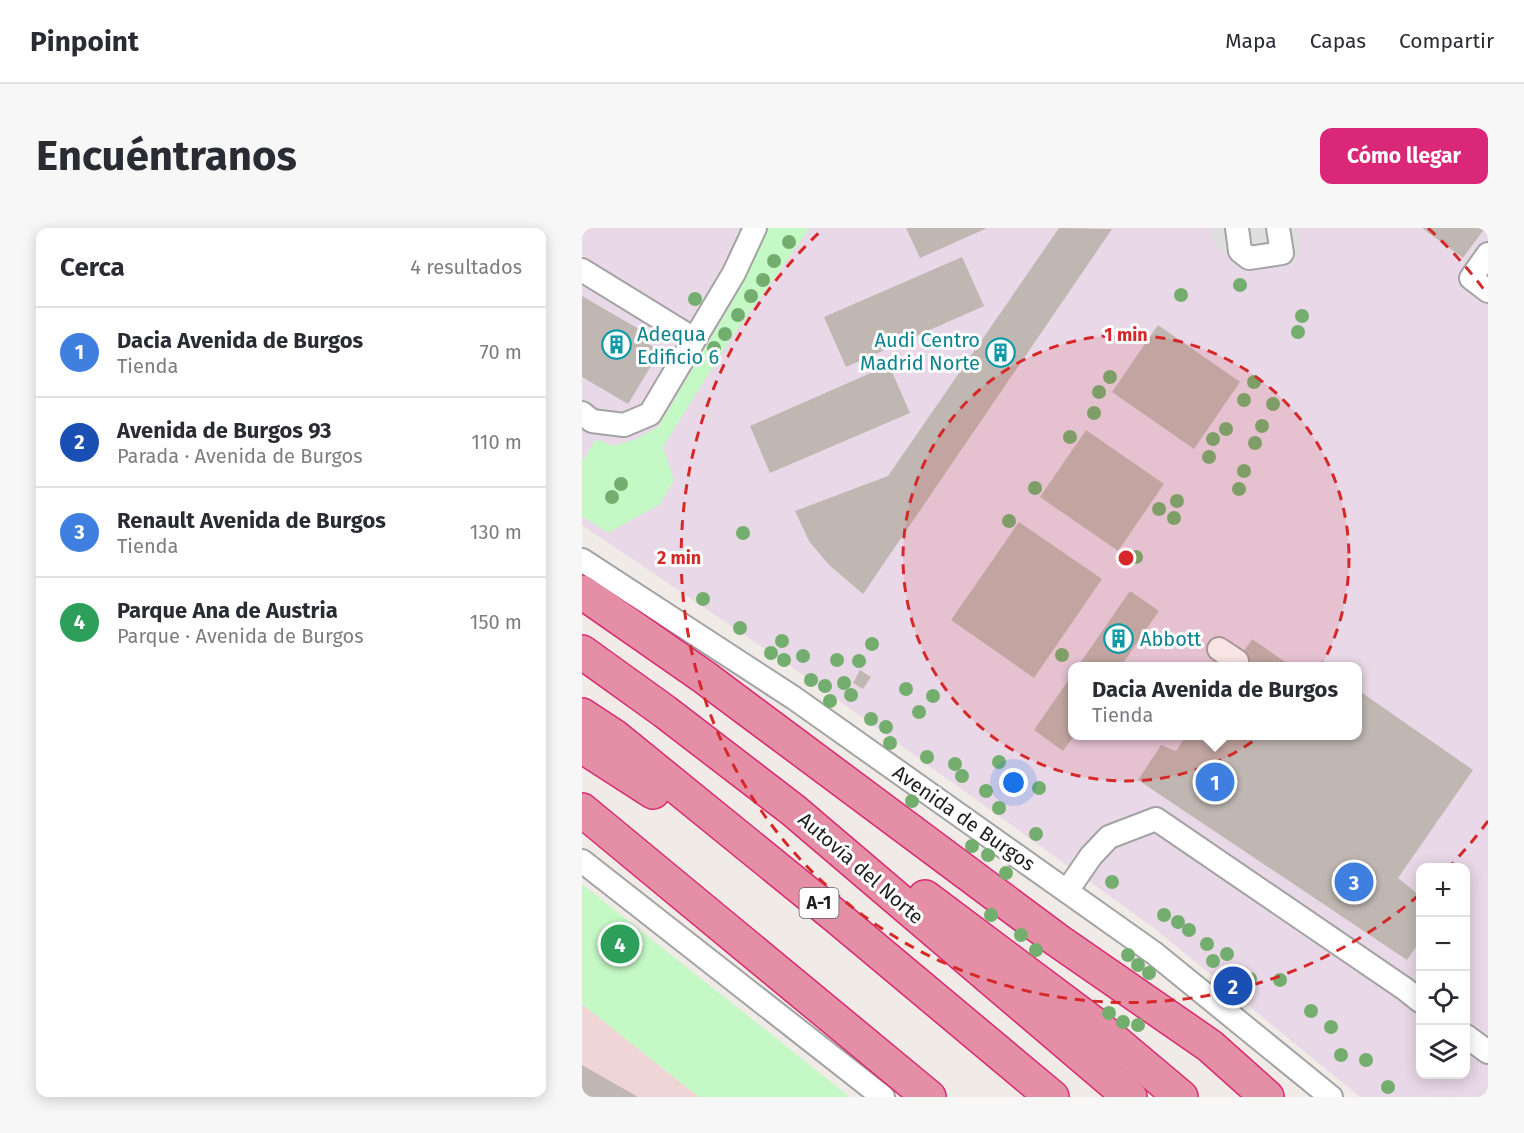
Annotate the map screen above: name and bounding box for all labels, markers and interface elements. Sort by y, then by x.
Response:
text: Pinpoint [30,25,139,58]
text: Mapa [1225,28,1277,54]
text: Capas [1310,28,1366,54]
text: Compartir [1399,28,1494,54]
button: Cómo llegar [1320,128,1488,184]
text: Encuéntranos [36,131,297,181]
text: Cerca [60,252,125,283]
text: 4 resultados [410,255,522,279]
place label: Adequa Edificio 6 [637,322,719,369]
text: 1 min [1104,324,1148,346]
text: Dacia Avenida de Burgos [117,327,363,354]
place label: Audi Centro Madrid Norte [860,328,980,375]
building icon: Adequa Edificio 6 [600,329,632,361]
building icon: Audi Centro Madrid Norte [985,336,1017,368]
text: 1 [75,340,84,364]
text: 70 m [480,340,522,364]
text: Tienda [117,354,178,378]
text: Avenida de Burgos 93 [117,417,332,444]
text: 2 [74,430,85,454]
text: 110 m [471,430,522,454]
text: Parada · Avenida de Burgos [117,444,363,468]
text: Renault Avenida de Burgos [117,507,386,534]
text: 3 [74,520,85,544]
text: 130 m [470,520,522,544]
text: Tienda [117,534,178,558]
text: 2 min [657,547,701,569]
centre of rings [1116,548,1136,568]
text: Parque Ana de Austria [117,597,338,624]
text: 4 [74,610,85,634]
text: 150 m [470,610,522,634]
building icon: Abbott [1103,623,1135,655]
text: Parque · Avenida de Burgos [117,624,364,648]
place label: Abbott [1140,627,1202,651]
popup [1068,662,1362,740]
text: Dacia Avenida de Burgos [1092,676,1338,703]
text: Tienda [1092,703,1153,727]
street label: Avenida de Burgos [888,760,1040,876]
pin: 1 [1196,760,1234,804]
your location [999,768,1028,797]
street label: Autovía del Norte [793,807,929,929]
pin: 3 [1334,860,1374,904]
map controls [1416,863,1470,1079]
button: + [1416,863,1470,917]
road number: A-1 [800,888,838,918]
button: − [1416,917,1470,971]
pin: 4 [600,922,639,966]
pin: 2 [1214,964,1252,1008]
button: locate [1416,971,1470,1025]
button: layers [1416,1025,1470,1079]

